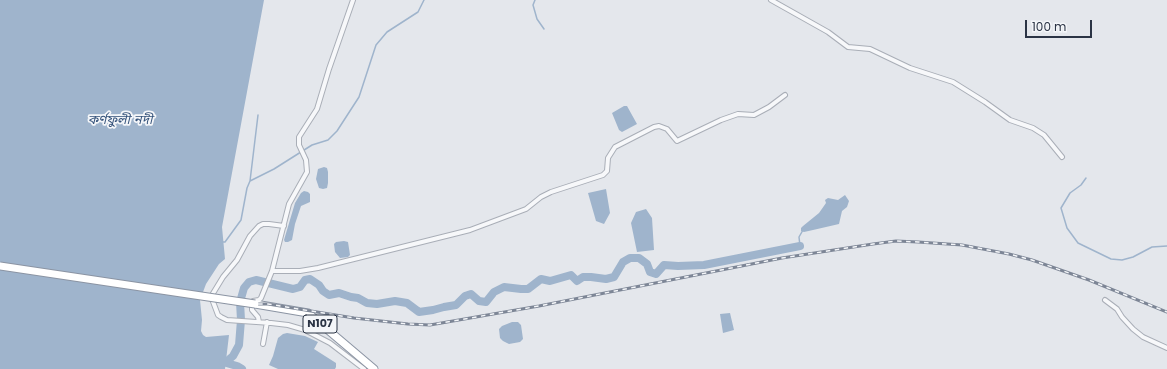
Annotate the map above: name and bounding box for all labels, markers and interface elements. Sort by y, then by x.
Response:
scale bar [1027,12,1094,38]
text: 100 m [1032,18,1066,35]
water label: কর্ণফুলী নদী [88,113,152,129]
road number: N107 [303,315,337,333]

